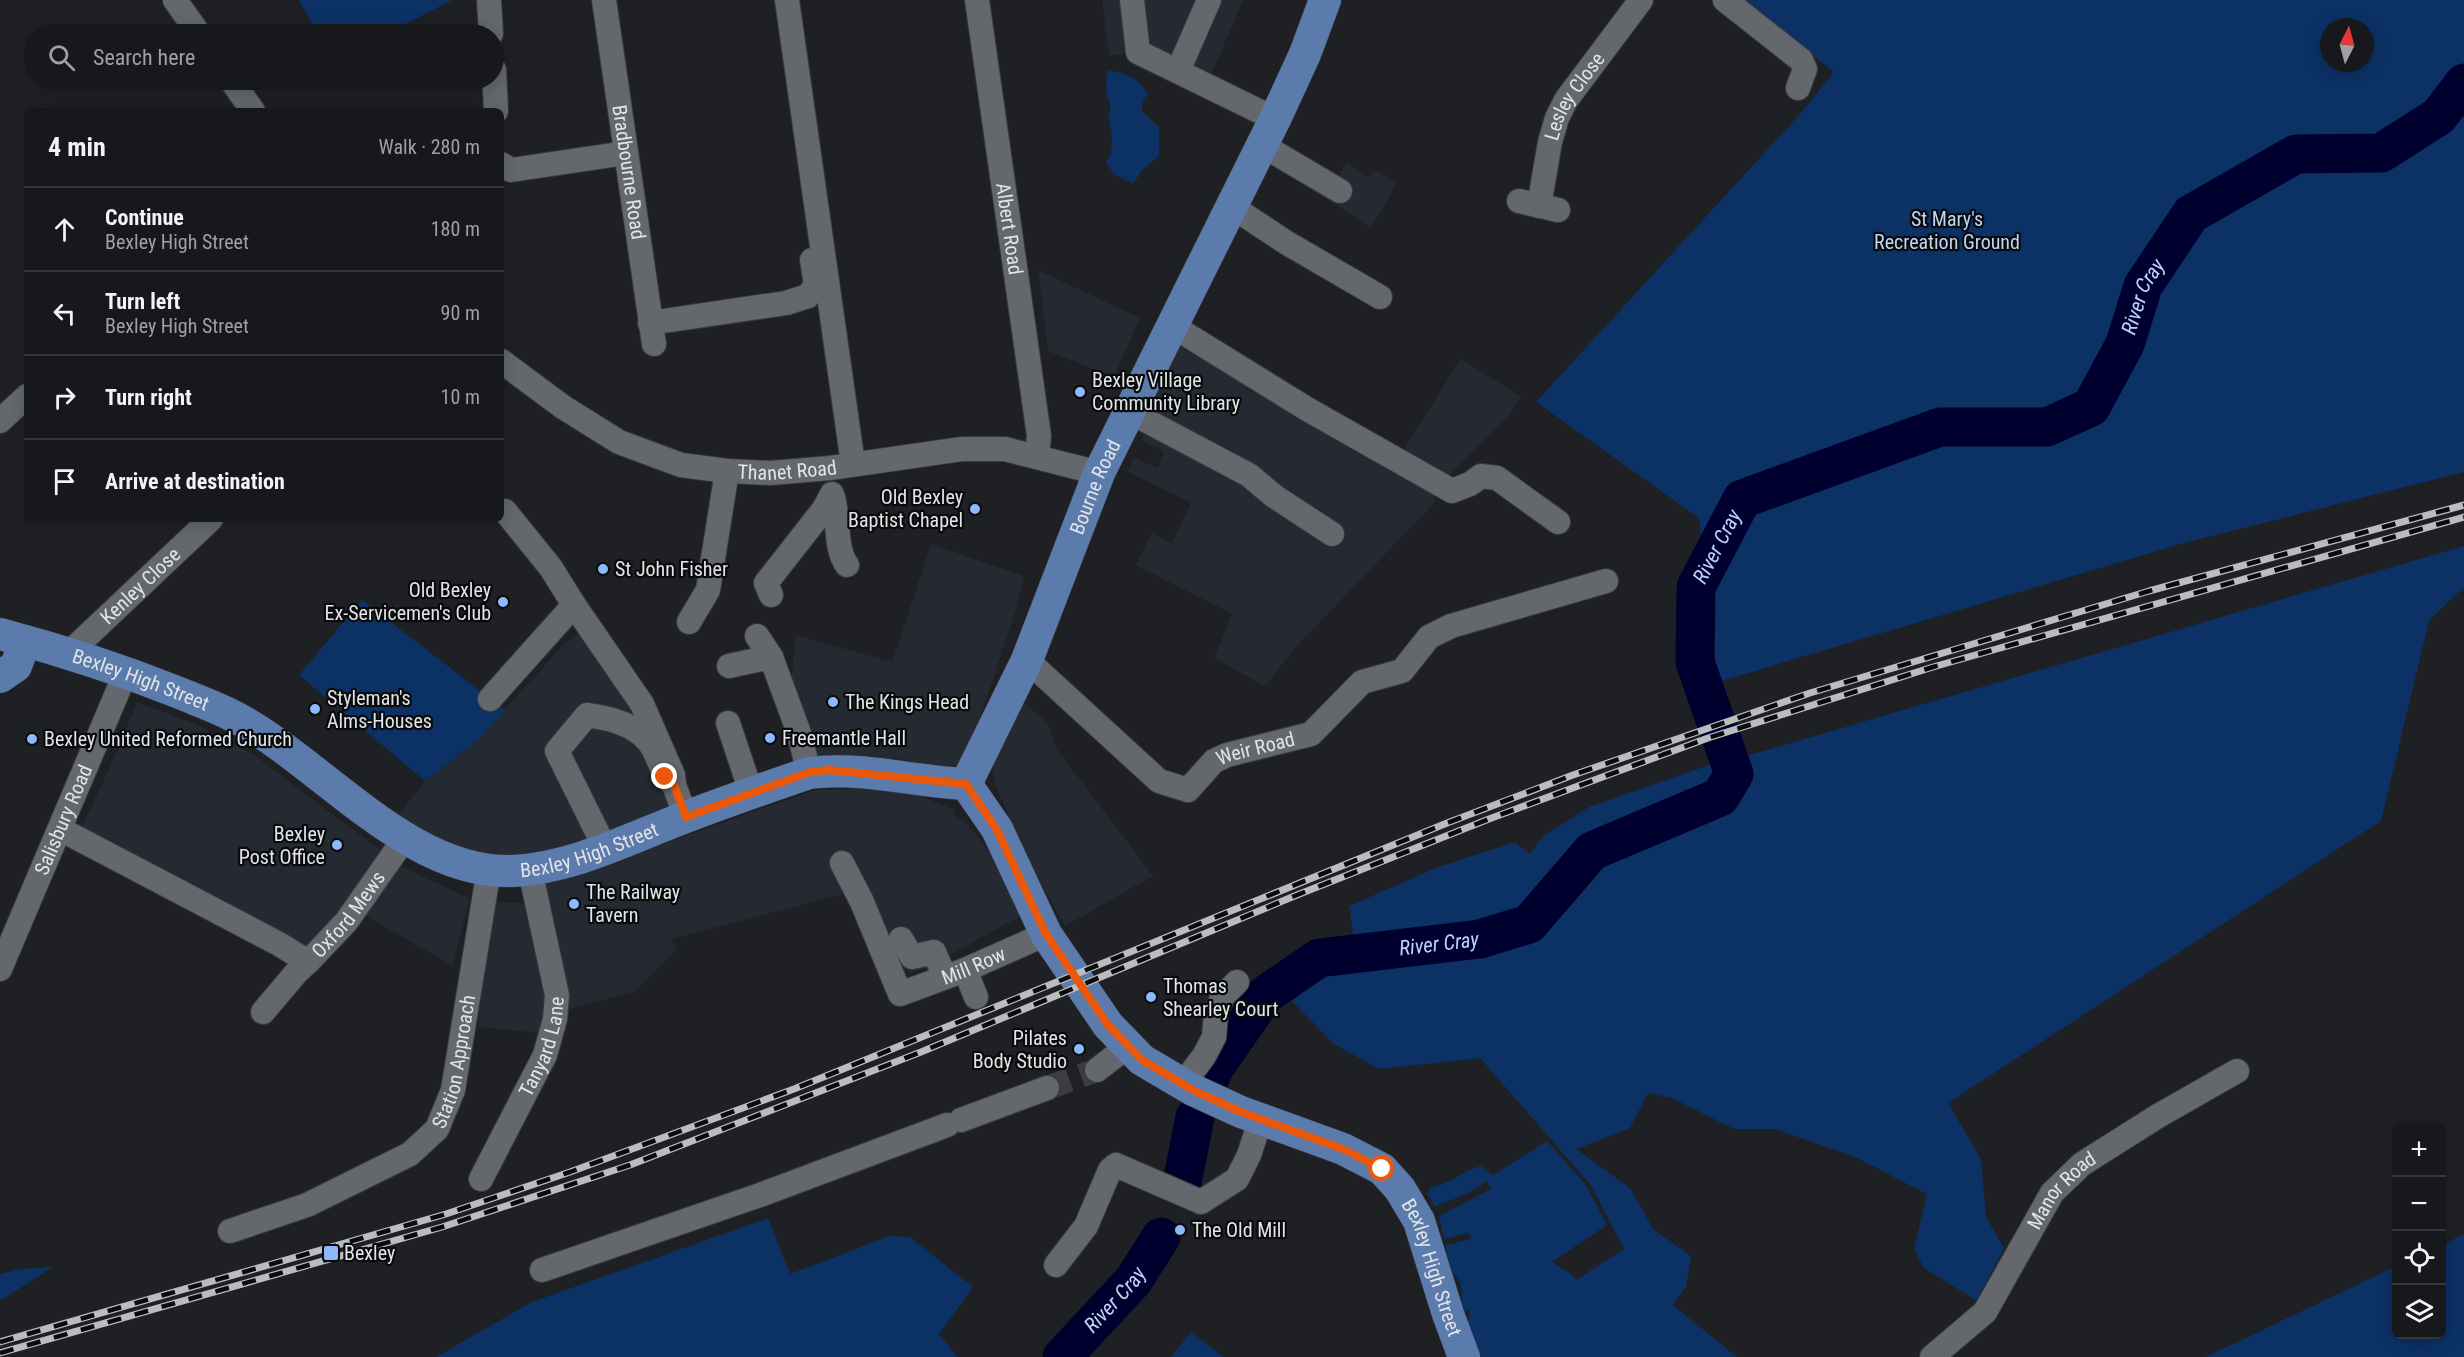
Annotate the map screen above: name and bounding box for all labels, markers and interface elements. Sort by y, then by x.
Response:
north arrow [2320,18,2374,72]
search box [24,24,504,90]
icon: search [45,41,78,74]
text: Search here [93,45,195,70]
street label: Lesley Close [1539,48,1610,143]
street label: Bradbourne Road [607,103,651,241]
text: 4 min [48,132,106,162]
text: Walk · 280 m [379,135,480,159]
street label: Albert Road [991,181,1028,276]
text: Continue [105,205,184,230]
park label: St Mary's Recreation Ground [1874,207,2020,254]
icon: ahead [48,213,81,246]
text: 180 m [431,217,480,241]
text: Bexley High Street [105,230,249,254]
water label: River Cray [2117,254,2170,337]
text: Turn left [105,289,180,314]
icon: left [48,297,81,330]
text: 90 m [441,301,480,325]
text: Bexley High Street [105,314,249,338]
place label: Bexley Village Community Library [1092,368,1240,415]
icon: right [48,381,81,414]
text: Turn right [105,385,192,410]
text: 10 m [441,385,480,409]
marker: Bexley Village Community Library [1073,385,1087,399]
street label: Bourne Road [1064,436,1126,538]
street label: Thanet Road [737,455,838,485]
icon: arrive [48,465,81,498]
text: Arrive at destination [105,469,285,494]
place label: Old Bexley Baptist Chapel [848,485,963,532]
marker: Old Bexley Baptist Chapel [968,502,982,516]
water label: River Cray [1688,505,1747,588]
street label: Kenley Close [95,542,185,629]
place label: St John Fisher [615,557,728,581]
marker: St John Fisher [596,562,610,576]
place label: Old Bexley Ex-Servicemen's Club [325,578,491,625]
marker: Old Bexley Ex-Servicemen's Club [496,595,510,609]
street label: Bexley High Street [69,644,213,716]
place label: Styleman's Alms-Houses [327,686,432,733]
place label: The Kings Head [845,690,969,714]
marker: The Kings Head [826,695,840,709]
marker: Styleman's Alms-Houses [308,702,322,716]
place label: Freemantle Hall [782,726,906,750]
place label: Bexley United Reformed Church [44,727,292,751]
street label: Weir Road [1212,727,1297,770]
marker: Freemantle Hall [763,731,777,745]
marker: Bexley United Reformed Church [25,732,39,746]
street label: Salisbury Road [29,761,97,879]
route end [651,763,677,789]
street label: Bexley High Street [519,817,662,882]
place label: Bexley Post Office [239,822,325,869]
marker: Bexley Post Office [330,838,344,852]
street label: Oxford Mews [306,866,390,963]
place label: The Railway Tavern [586,880,680,927]
marker: The Railway Tavern [567,897,581,911]
water label: River Cray [1398,927,1481,960]
street label: Mill Row [938,942,1009,990]
place label: Thomas Shearley Court [1163,974,1278,1021]
marker: Thomas Shearley Court [1144,990,1158,1004]
street label: Station Approach [427,993,480,1132]
street label: Tanyard Lane [514,995,569,1101]
place label: Pilates Body Studio [973,1026,1067,1073]
marker: Pilates Body Studio [1072,1042,1086,1056]
map controls [2392,1123,2446,1339]
button: + [2392,1123,2446,1177]
street label: Manor Road [2022,1146,2100,1234]
route start [1368,1155,1394,1181]
button: − [2392,1177,2446,1231]
street label: Bexley High Street [1397,1194,1467,1340]
place label: The Old Mill [1192,1218,1286,1242]
marker: The Old Mill [1173,1223,1187,1237]
button: locate [2392,1231,2446,1285]
place label: Bexley [344,1241,395,1265]
marker: Bexley [322,1244,340,1262]
water label: River Cray [1079,1262,1151,1337]
button: layers [2392,1285,2446,1339]

